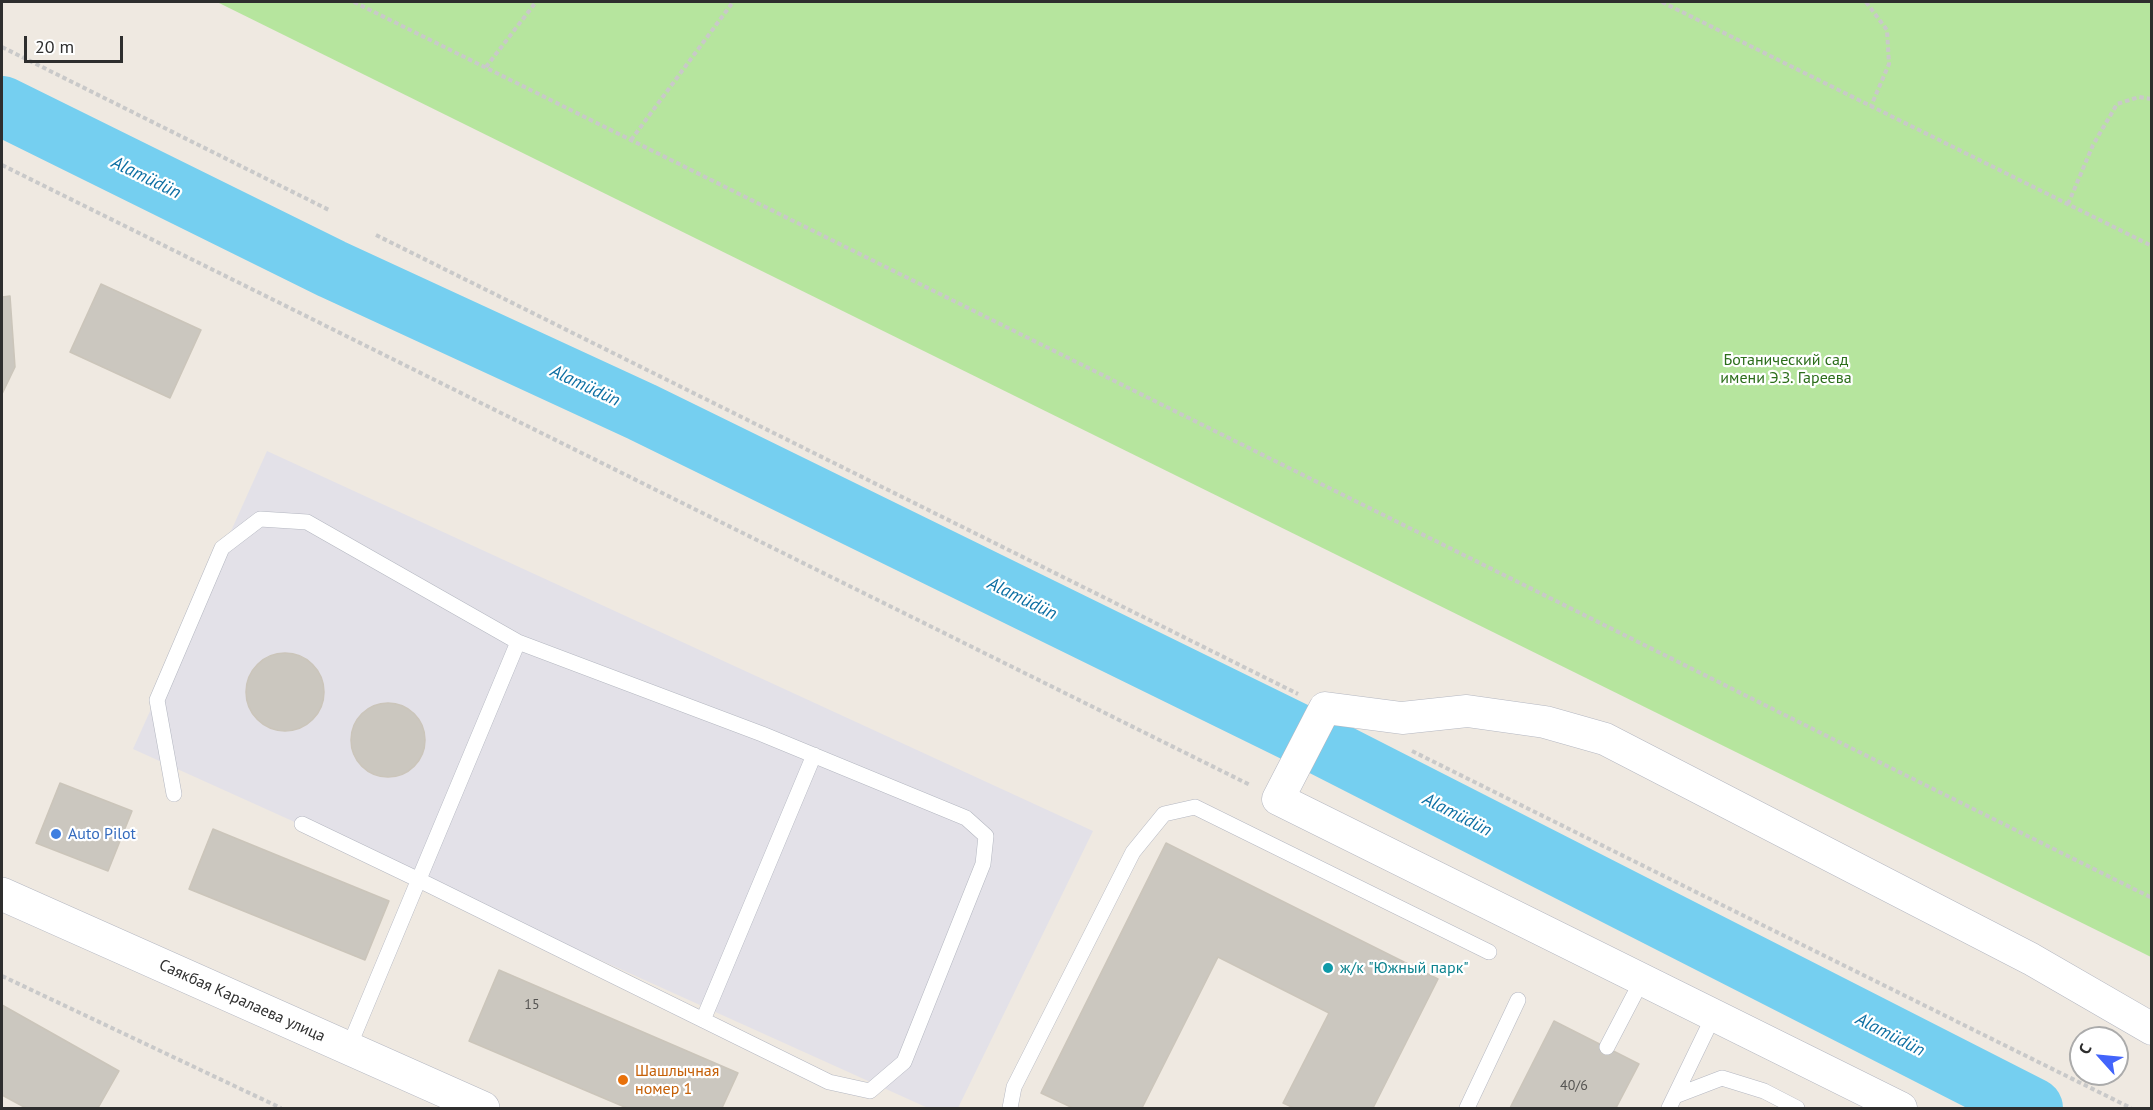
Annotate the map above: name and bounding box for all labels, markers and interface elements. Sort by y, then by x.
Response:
scale bar [27,24,126,62]
text: 20 m [35,35,74,58]
water label: Alamüdün [108,152,184,204]
park label: Ботанический сад имени Э.З. Гареева [1720,350,1852,388]
water label: Alamüdün [547,361,623,411]
water label: Alamüdün [984,573,1060,625]
water label: Alamüdün [1419,789,1495,841]
place label: Auto Pilot [68,824,136,844]
marker: Auto Pilot [49,827,63,841]
street label: Саякбая Каралаева улица [156,956,328,1046]
place label: ж/к "Южный парк" [1340,958,1469,978]
marker: ж/к "Южный парк" [1321,961,1335,975]
house number: 15 [524,997,540,1013]
water label: Alamüdün [1852,1009,1928,1061]
north arrow [2069,1026,2129,1086]
text: С [2074,1040,2096,1057]
place label: Шашлычная номер 1 [635,1061,719,1099]
marker: Шашлычная номер 1 [616,1073,630,1087]
house number: 40/6 [1560,1078,1588,1094]

